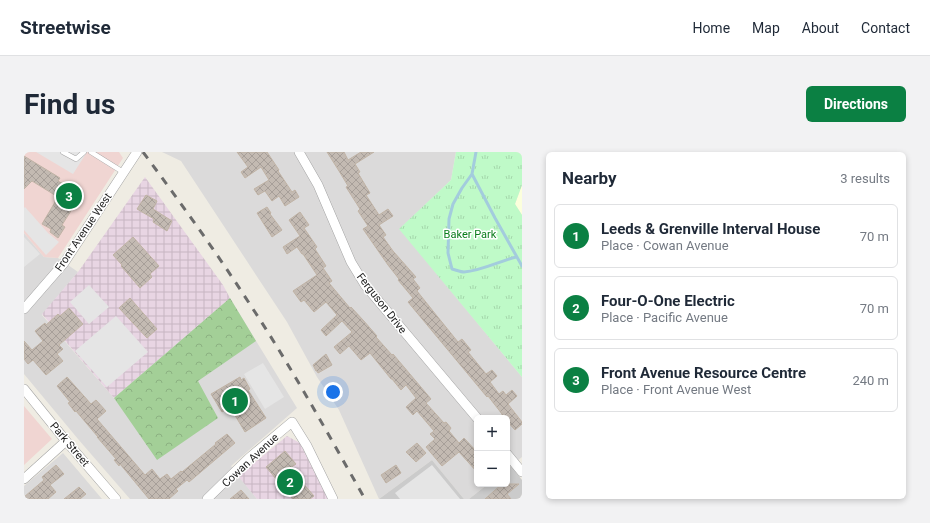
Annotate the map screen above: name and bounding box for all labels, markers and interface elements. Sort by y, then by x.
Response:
text: Streetwise [20,16,111,39]
text: Home [692,20,730,36]
text: Map [752,20,780,36]
text: About [802,20,839,36]
text: Contact [861,20,910,36]
button: Directions [806,86,906,122]
text: Find us [24,88,115,121]
text: Nearby [562,168,617,188]
text: 3 results [840,171,890,186]
pin: 3 [56,181,82,211]
street label: Front Avenue West [52,190,115,274]
text: Leeds & Grenville Interval House [601,220,820,238]
park label: Baker Park [444,228,497,241]
text: 1 [572,229,580,244]
text: 70 m [860,229,889,244]
text: Place · Cowan Avenue [601,238,729,253]
street label: Ferguson Drive [354,270,409,336]
text: Four-O-One Electric [601,292,735,310]
text: 2 [572,301,580,316]
text: 70 m [860,301,889,316]
text: Place · Pacific Avenue [601,310,728,325]
text: Front Avenue Resource Centre [601,364,806,382]
text: 3 [572,373,580,388]
text: 240 m [852,373,889,388]
your location [323,382,343,402]
text: Place · Front Avenue West [601,382,751,397]
pin: 1 [222,386,248,416]
map controls [474,415,510,487]
button: + [474,415,510,451]
street label: Park Street [47,419,92,469]
street label: Cowan Avenue [219,431,281,490]
button: − [474,451,510,487]
pin: 2 [277,467,303,497]

